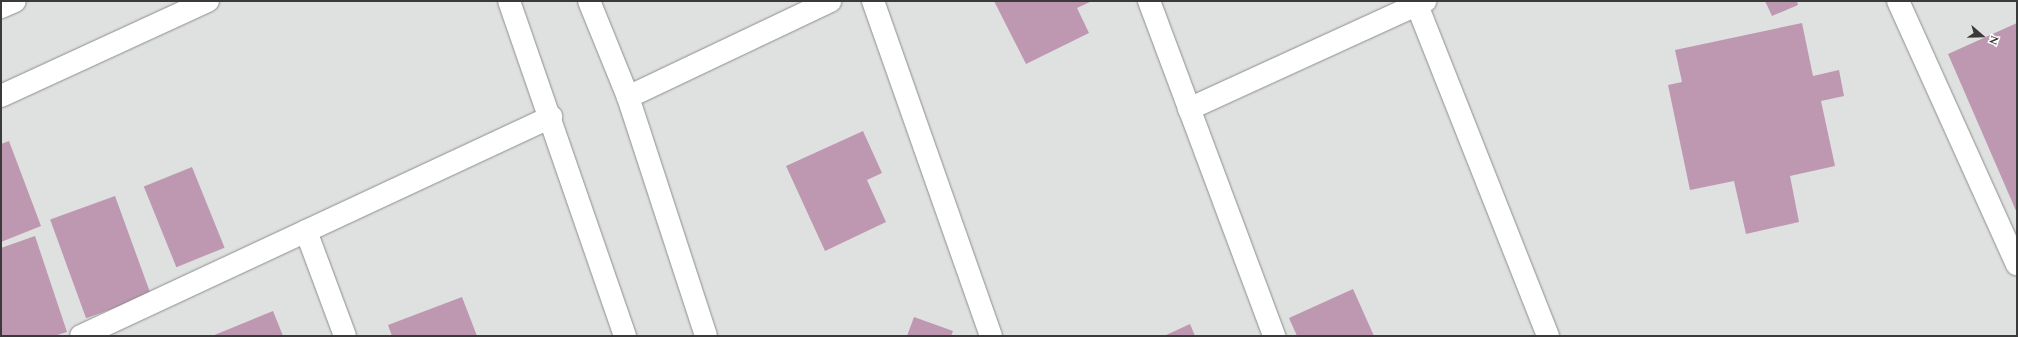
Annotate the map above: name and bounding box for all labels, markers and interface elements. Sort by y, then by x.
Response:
north arrow [1962,16,2002,56]
text: N [1984,33,2003,47]

